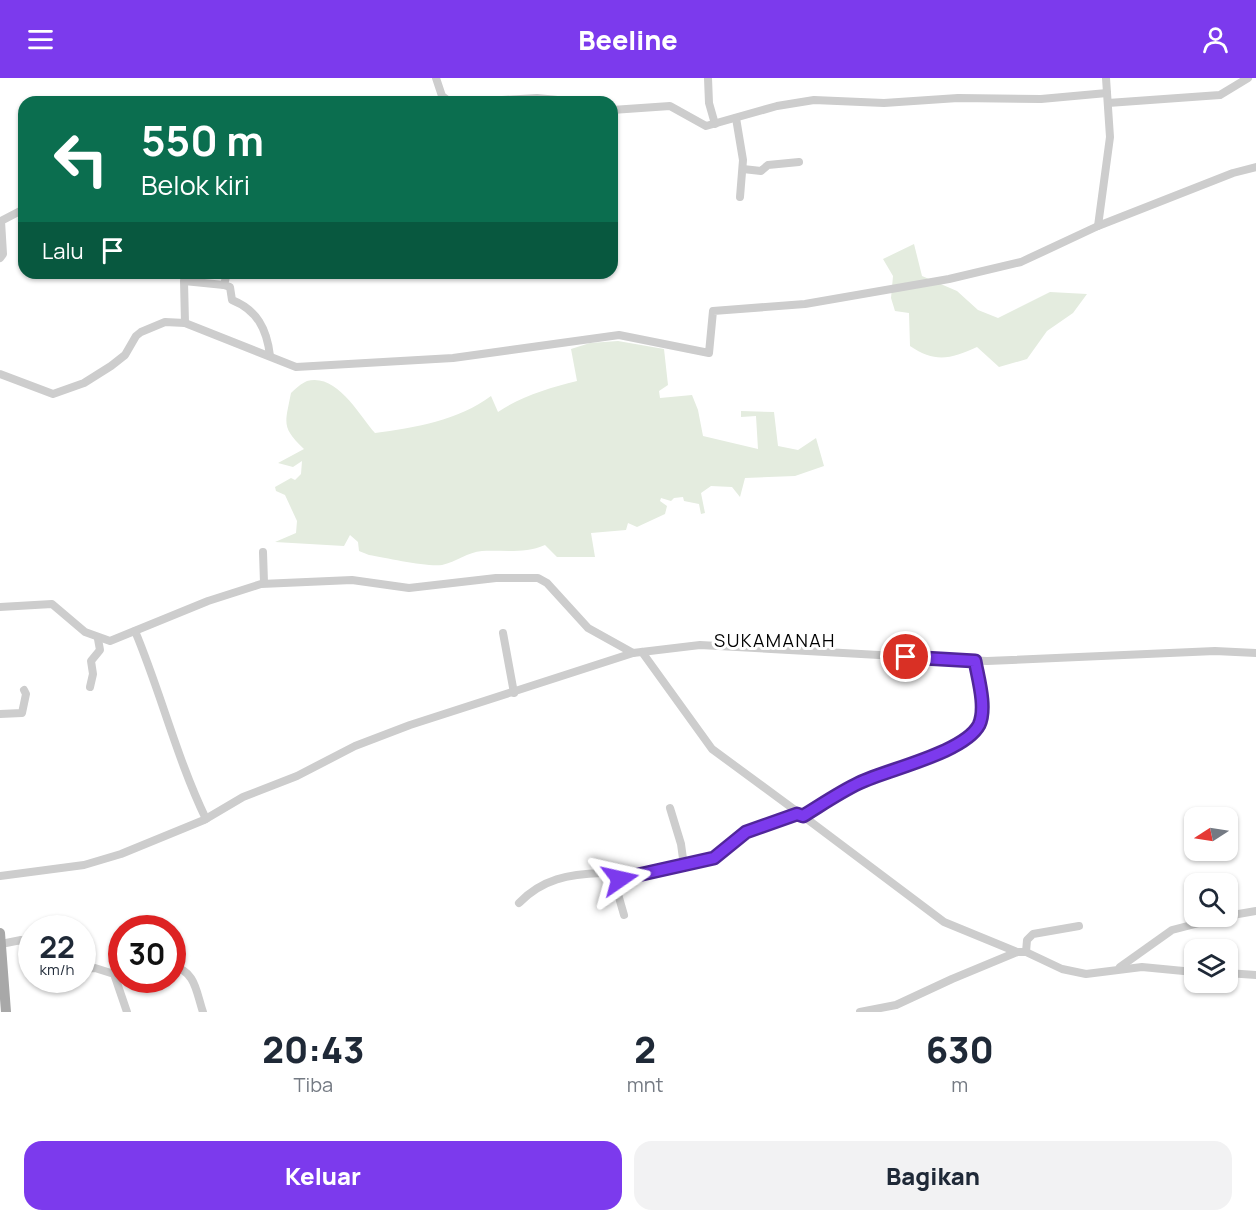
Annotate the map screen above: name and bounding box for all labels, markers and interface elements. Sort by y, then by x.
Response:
text: Beeline [578,21,678,58]
icon: menu [24,23,57,56]
icon: person [1199,23,1232,56]
text: 550 m [141,111,264,169]
icon: left [42,120,120,198]
text: Belok kiri [141,166,250,203]
icon: arrive [96,234,129,267]
text: Lalu [42,236,84,266]
district label: SUKAMANAH [714,628,836,652]
pin [880,631,931,682]
icon: arrive [889,640,922,673]
north arrow [1184,807,1238,861]
map controls [1184,807,1238,993]
position arrow [588,847,652,911]
button: search [1184,873,1238,927]
speed limit sign: 30 [108,915,186,993]
text: 22 [39,926,75,967]
button: layers [1184,939,1238,993]
text: km/h [40,959,74,980]
text: 20:43 [262,1025,365,1074]
text: 2 [634,1025,656,1074]
text: 630 [926,1025,994,1074]
text: Tiba [294,1071,333,1098]
text: mnt [627,1071,664,1098]
text: m [951,1071,968,1098]
button: Keluar [24,1141,622,1210]
button: Bagikan [634,1141,1232,1210]

